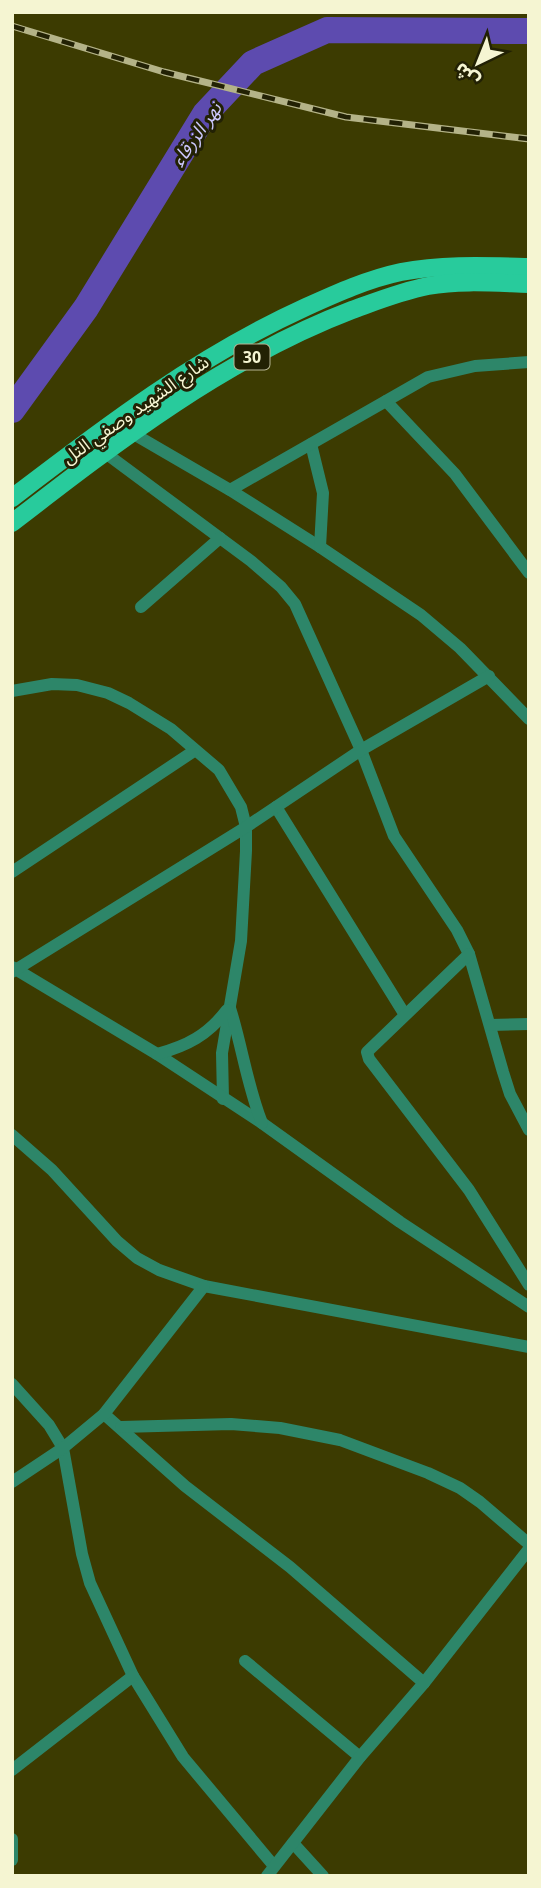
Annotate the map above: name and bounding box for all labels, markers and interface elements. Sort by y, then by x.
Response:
north arrow [443,28,513,98]
text: ش [448,57,485,94]
water label: نهر الزرقاء [165,95,228,171]
road number: 30 [234,344,270,370]
street label: شارع الشهيد وصفي التل [57,349,215,471]

